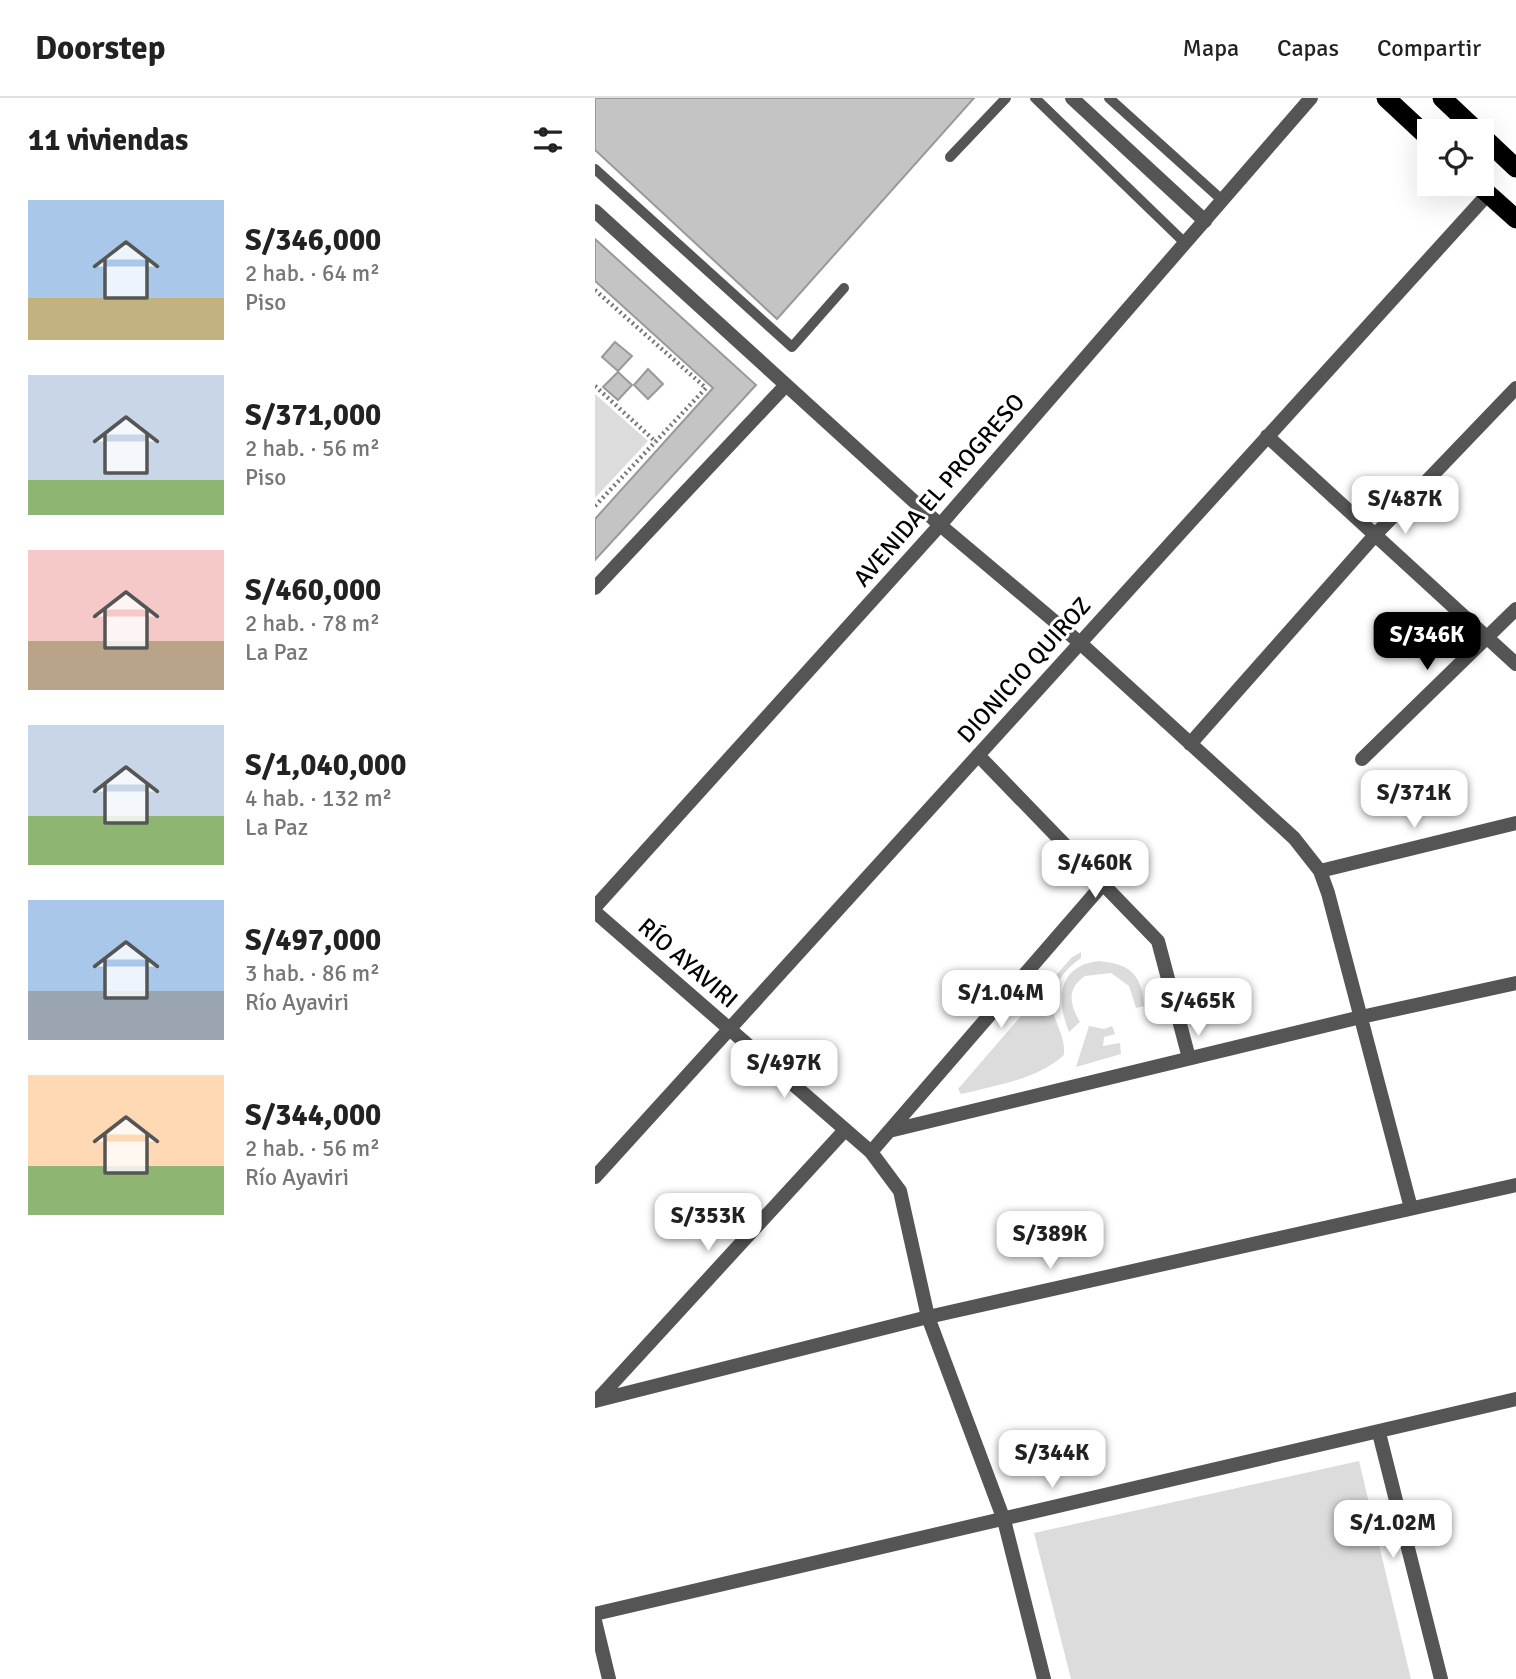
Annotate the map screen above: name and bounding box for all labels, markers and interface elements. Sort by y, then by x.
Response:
text: Doorstep [35,28,165,69]
text: Mapa [1183,33,1239,63]
text: Capas [1277,33,1339,63]
text: Compartir [1377,33,1481,63]
map controls [1417,119,1494,196]
button: locate [1417,119,1494,196]
icon: filters [529,121,567,159]
text: 11 viviendas [28,122,188,159]
text: S/346,000 [245,222,381,259]
icon: home [84,228,168,312]
text: 2 hab. · 64 m² [245,259,380,288]
text: Piso [245,288,286,317]
street label: AVENIDA EL PROGRESO [847,387,1031,593]
text: S/371,000 [245,397,381,434]
icon: home [84,403,168,487]
text: 2 hab. · 56 m² [245,434,380,463]
text: Piso [245,463,286,492]
pin: S/487K [1348,476,1462,536]
text: S/487K [1368,484,1442,513]
text: S/460,000 [245,572,381,609]
icon: home [84,578,168,662]
street label: DIONICIO QUIROZ [951,591,1097,749]
text: 2 hab. · 78 m² [245,609,380,638]
pin: S/346K [1370,612,1484,672]
text: S/346K [1390,620,1464,649]
text: La Paz [245,638,308,667]
text: S/1,040,000 [245,747,406,784]
icon: home [84,753,168,837]
pin: S/371K [1357,770,1471,830]
text: S/371K [1377,778,1451,807]
text: 4 hab. · 132 m² [245,784,392,813]
text: La Paz [245,813,308,842]
pin: S/460K [1038,840,1152,900]
text: S/460K [1058,848,1132,877]
street label: RÍO AYAVIRI [632,911,744,1015]
text: S/497,000 [245,922,381,959]
icon: home [84,928,168,1012]
text: 3 hab. · 86 m² [245,959,380,988]
pin: S/1.04M [936,970,1066,1030]
text: S/1.04M [958,978,1044,1007]
pin: S/465K [1141,978,1255,1038]
text: S/465K [1161,986,1235,1015]
text: Río Ayaviri [245,988,349,1017]
pin: S/497K [727,1040,841,1100]
text: S/497K [747,1048,821,1077]
text: S/344,000 [245,1097,381,1134]
icon: home [84,1103,168,1187]
text: 2 hab. · 56 m² [245,1134,380,1163]
text: Río Ayaviri [245,1163,349,1192]
pin: S/353K [651,1194,765,1253]
text: S/353K [671,1201,745,1230]
pin: S/389K [993,1212,1107,1271]
text: S/389K [1013,1219,1087,1248]
pin: S/344K [995,1430,1109,1490]
text: S/344K [1015,1438,1089,1467]
pin: S/1.02M [1328,1500,1458,1560]
text: S/1.02M [1350,1508,1436,1537]

